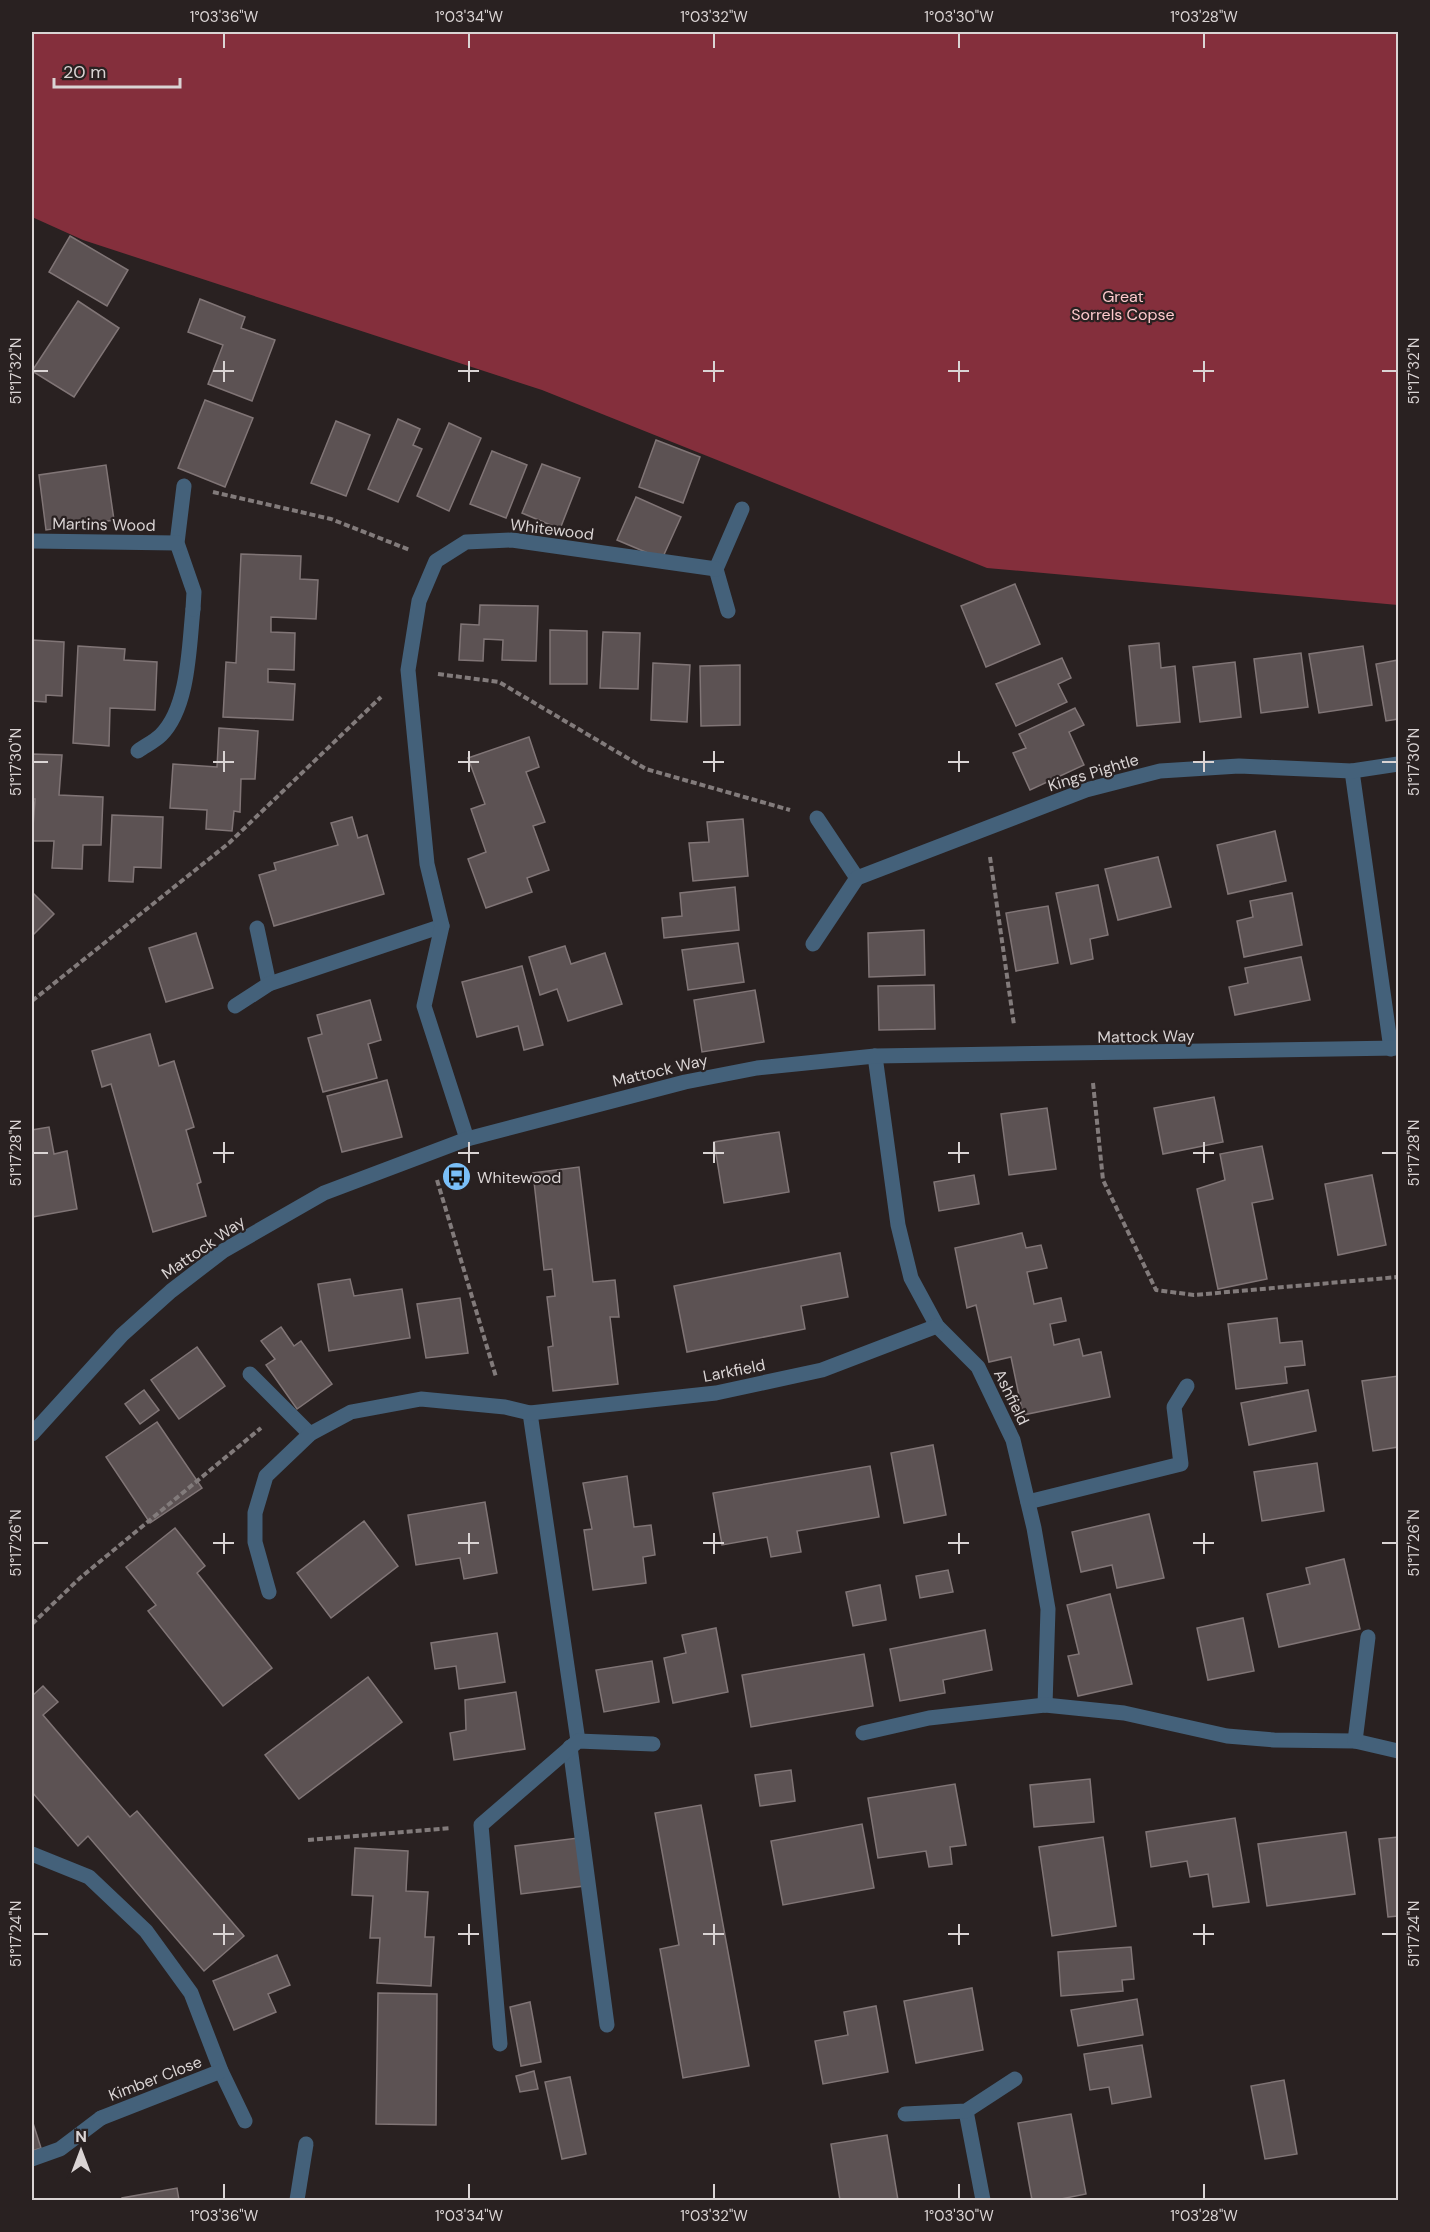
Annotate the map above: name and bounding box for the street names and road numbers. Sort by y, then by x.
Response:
street label: Martins Wood [52,513,156,536]
street label: Whitewood [509,514,595,545]
street label: Kings Pightle [1045,749,1141,796]
street label: Mattock Way [1097,1025,1195,1048]
street label: Mattock Way [610,1049,710,1092]
street label: Mattock Way [157,1211,249,1284]
street label: Larkfield [701,1354,767,1387]
street label: Ashfield [989,1366,1034,1429]
street label: Kimber Close [105,2051,205,2106]

